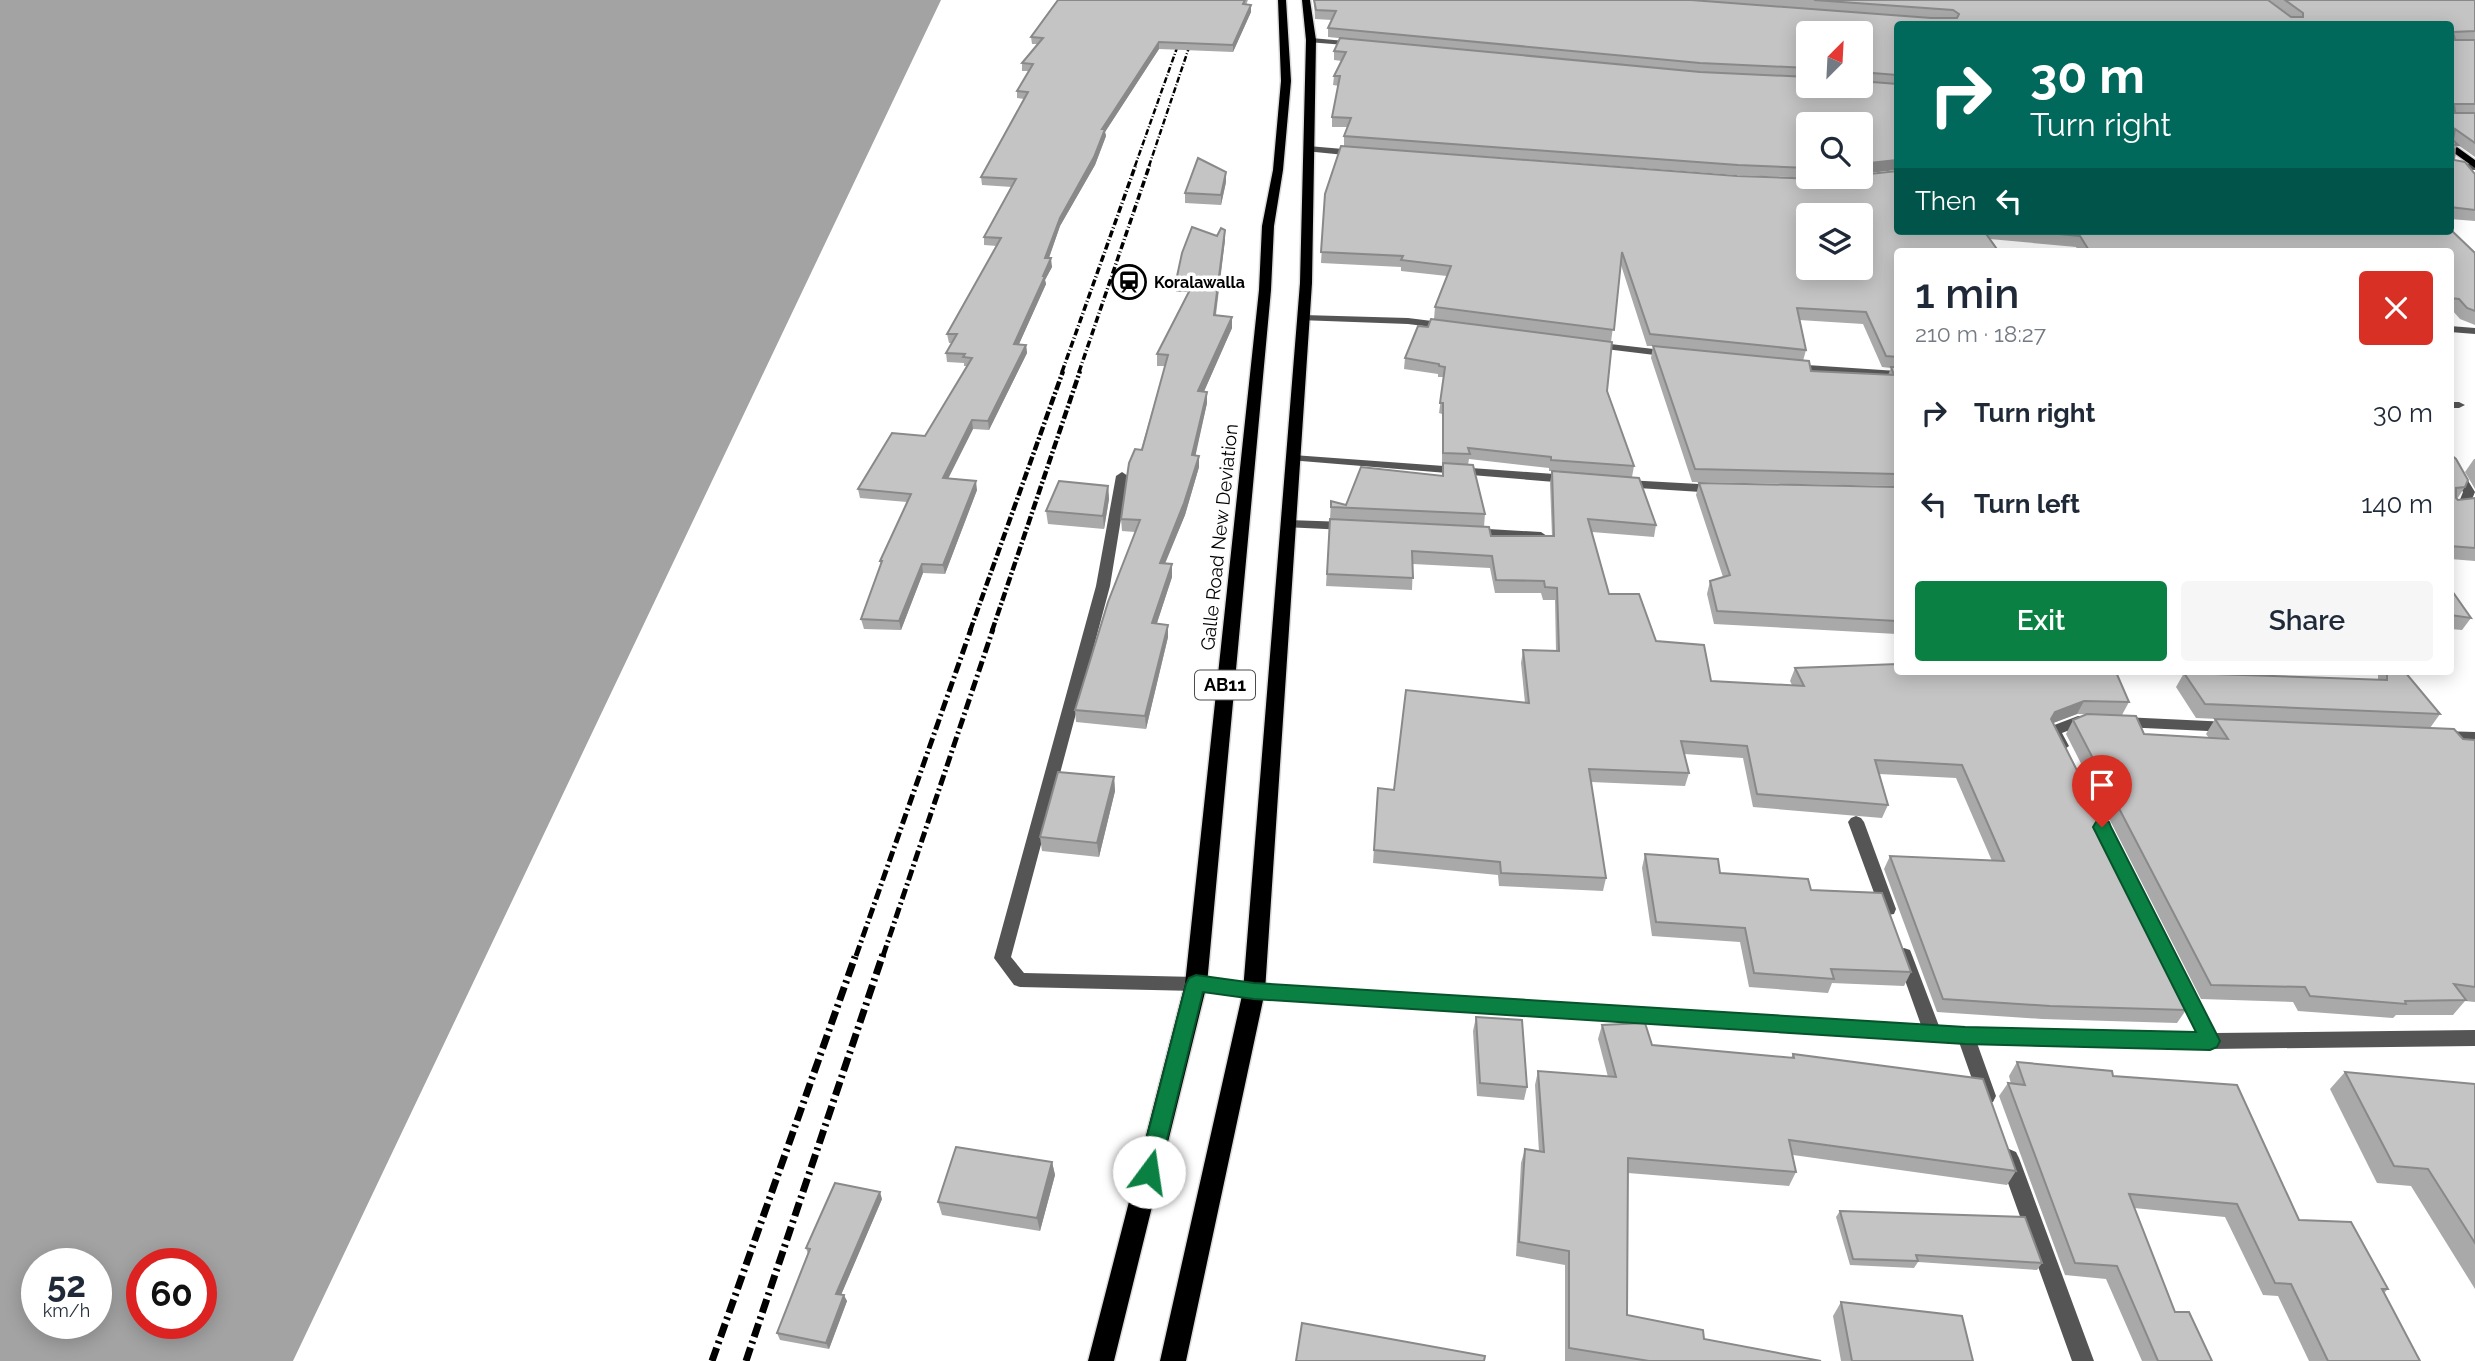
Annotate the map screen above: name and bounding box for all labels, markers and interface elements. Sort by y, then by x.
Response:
north arrow [1796,21,1872,98]
map controls [1796,21,1873,280]
text: 30 m [2030,47,2145,104]
icon: right [1915,49,2006,140]
text: Turn right [2030,106,2171,143]
button: search [1796,112,1873,189]
icon: left [1990,182,2028,220]
text: Then [1915,186,1976,216]
button: layers [1796,203,1873,280]
station icon: Koralawalla [1110,263,1148,301]
text: 1 min [1915,269,2019,318]
button: close [2359,271,2433,345]
place label: Koralawalla [1154,273,1245,292]
text: 210 m · 18:27 [1915,320,2046,347]
icon: right [1915,394,1953,432]
text: Turn right [1974,398,2095,428]
text: 30 m [2373,398,2433,428]
street label: Galle Road New Deviation [1196,423,1242,651]
icon: left [1915,485,1953,523]
text: Turn left [1974,489,2080,519]
text: 140 m [2361,489,2433,519]
button: Exit [1915,581,2167,661]
button: Share [2181,581,2433,661]
road number: AB11 [1195,670,1255,700]
pin [2072,755,2132,827]
icon: arrive [2083,766,2121,804]
position arrow [1112,1135,1186,1209]
speed limit sign: 60 [126,1248,217,1339]
text: 52 [47,1264,86,1305]
text: km/h [43,1300,90,1321]

